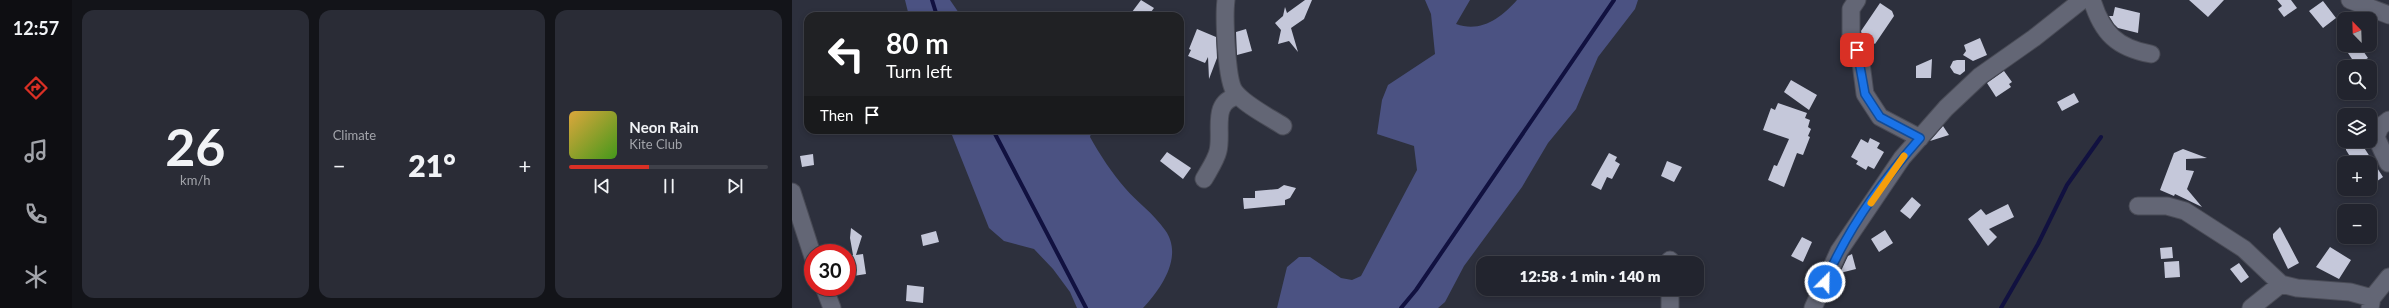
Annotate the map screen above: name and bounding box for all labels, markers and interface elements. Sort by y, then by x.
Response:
north arrow [2337,12,2377,52]
map controls [2337,12,2377,244]
text: 12:57 [13,17,59,39]
text: 80 m [886,26,949,60]
icon: left [820,28,872,80]
pin [1840,33,1874,67]
icon: arrive [1846,39,1868,61]
text: Turn left [886,60,952,82]
button: search [2337,60,2377,100]
icon: directions [22,74,50,102]
icon: arrive [861,104,883,126]
text: Then [820,106,853,124]
button: layers [2337,108,2377,148]
text: 26 [165,115,225,177]
text: Neon Rain [629,118,699,136]
text: Climate [333,127,376,143]
text: Kite Club [629,136,682,152]
icon: music [22,137,50,165]
text: 21° [408,147,456,183]
text: − [333,152,345,179]
text: + [519,152,531,179]
button: + [2337,156,2377,196]
text: km/h [180,172,211,188]
icon: previous [591,175,613,197]
icon: pause [658,175,680,197]
icon: next [724,175,746,197]
icon: phone [22,200,50,228]
button: − [2337,204,2377,244]
speed limit sign: 30 [804,244,856,296]
position arrow [1804,261,1846,303]
icon: climate [22,263,50,291]
text: 12:58 · 1 min · 140 m [1519,267,1661,285]

